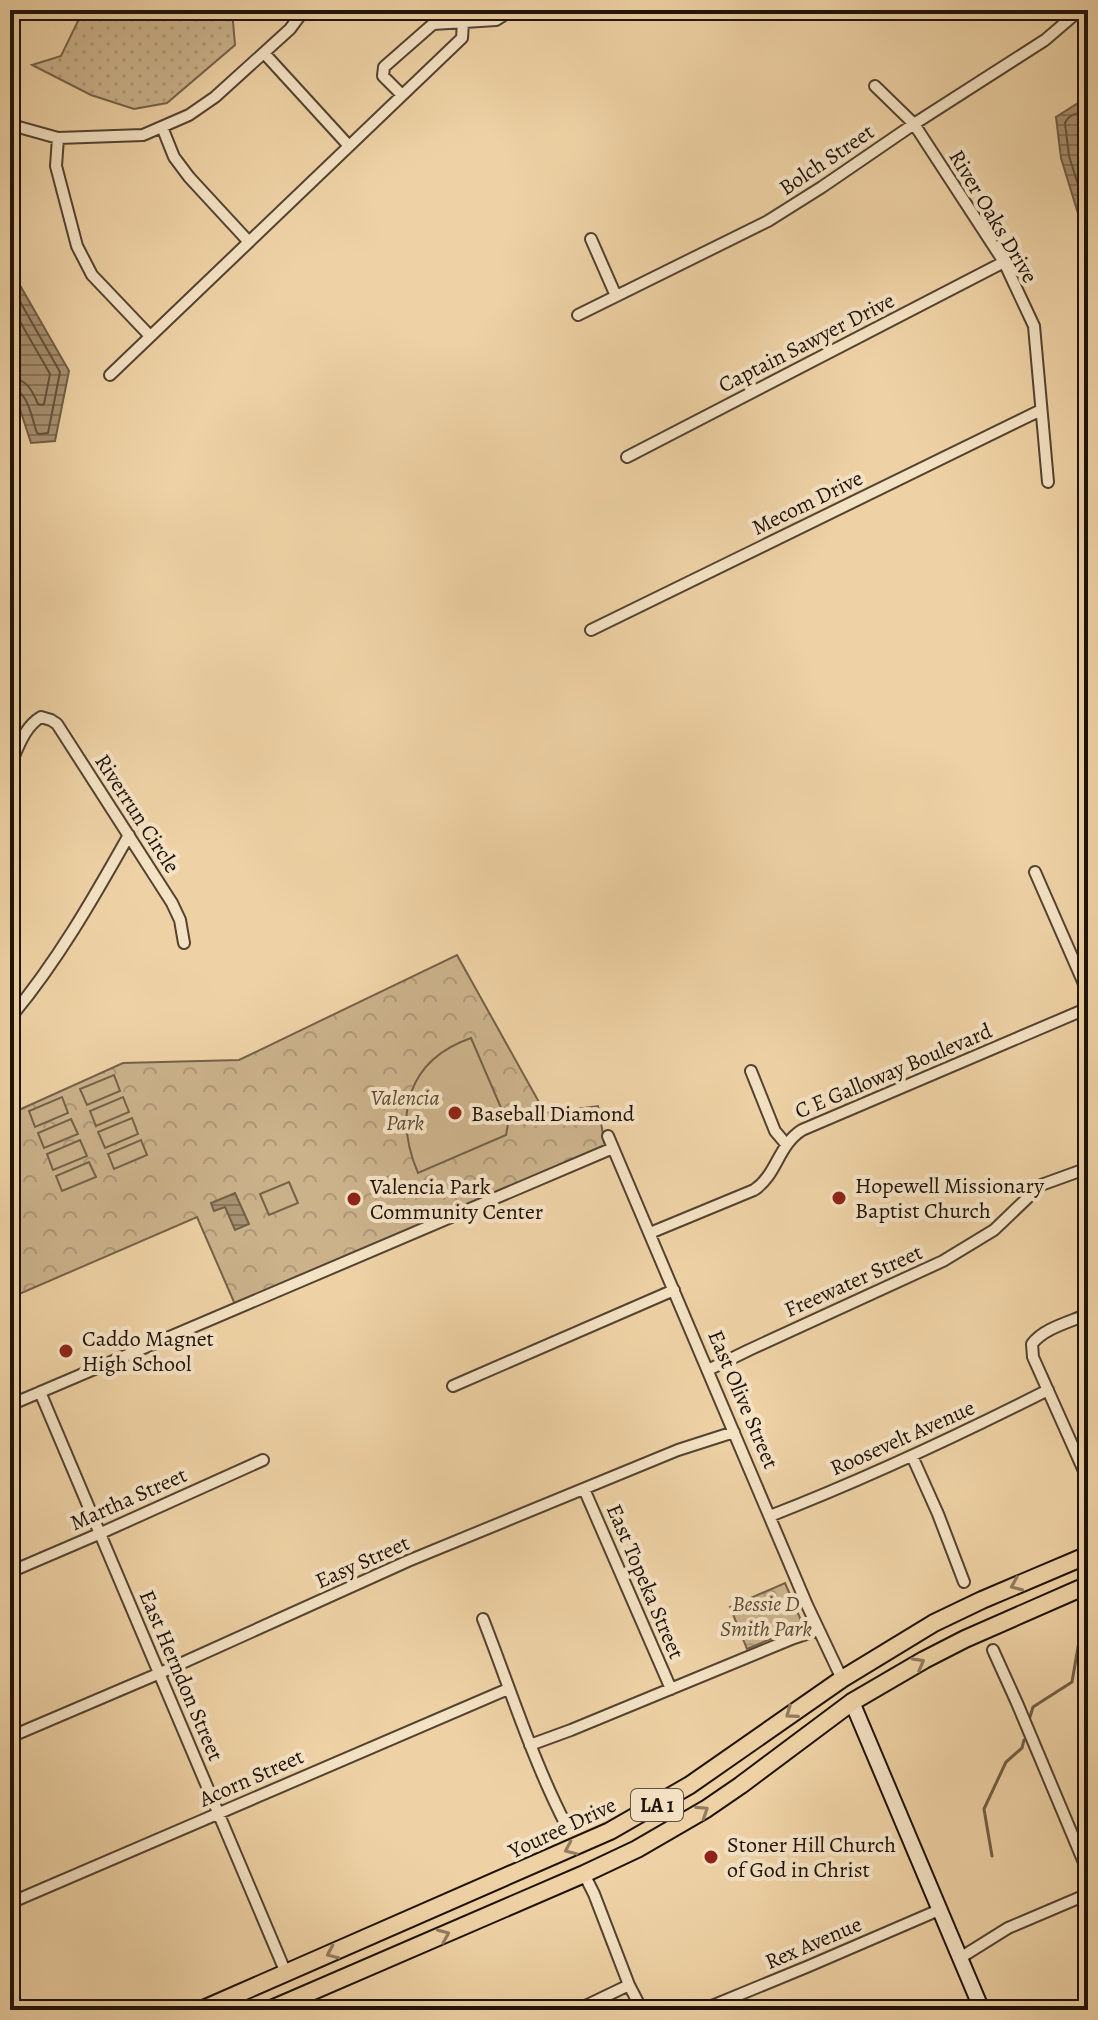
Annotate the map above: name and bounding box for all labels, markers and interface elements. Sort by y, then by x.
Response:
street label: Bolch Street [773,117,880,203]
street label: River Oaks Drive [942,144,1045,289]
street label: Captain Sawyer Drive [713,286,900,400]
street label: Mecom Drive [747,463,868,543]
street label: Riverrun Circle [87,748,187,879]
street label: C E Galloway Boulevard [790,1016,997,1126]
park label: Valencia Park [370,1083,440,1138]
place label: Baseball Diamond [471,1099,635,1129]
marker: Baseball Diamond [446,1104,464,1122]
place label: Hopewell Missionary Baptist Church [855,1171,1044,1226]
place label: Valencia Park Community Center [369,1172,543,1227]
marker: Hopewell Missionary Baptist Church [830,1189,848,1207]
marker: Valencia Park Community Center [345,1190,363,1208]
street label: Freewater Street [780,1237,927,1325]
place label: Caddo Magnet High School [82,1324,214,1379]
street label: East Olive Street [700,1325,786,1473]
marker: Caddo Magnet High School [57,1342,75,1360]
street label: Roosevelt Avenue [825,1393,979,1483]
street label: Martha Street [65,1460,192,1538]
street label: East Topeka Street [599,1499,691,1663]
street label: Easy Street [311,1528,414,1596]
one-way arrow [1010,1576,1024,1592]
street label: East Herndon Street [132,1585,231,1765]
park label: Bessie D Smith Park [720,1589,812,1644]
one-way arrow [911,1657,925,1673]
one-way arrow [785,1704,799,1718]
street label: Acorn Street [193,1742,308,1815]
road number: LA 1 [631,1789,683,1821]
street label: Youree Drive [503,1790,621,1866]
one-way arrow [694,1805,709,1820]
place label: Stoner Hill Church of God in Christ [727,1830,896,1885]
one-way arrow [564,1840,578,1856]
marker: Stoner Hill Church of God in Christ [702,1848,720,1866]
street label: Rex Avenue [760,1909,866,1977]
one-way arrow [435,1928,450,1944]
one-way arrow [325,1944,340,1960]

